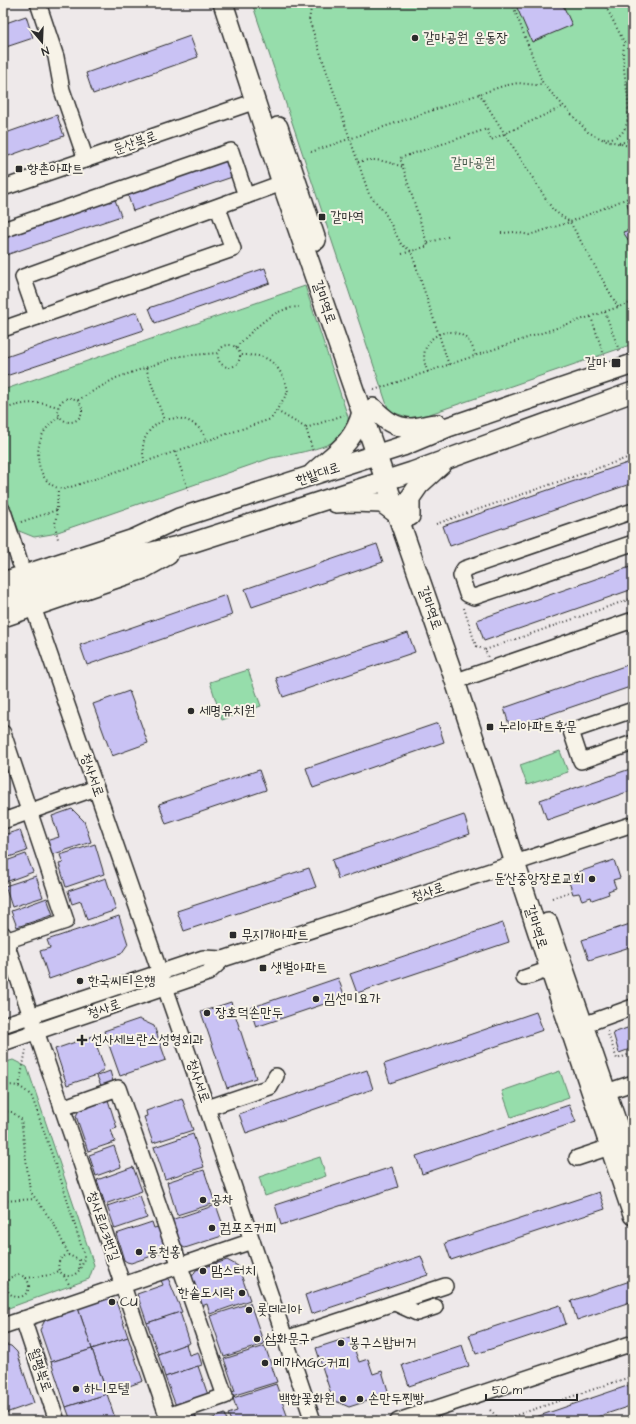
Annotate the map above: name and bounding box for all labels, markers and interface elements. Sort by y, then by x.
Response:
north arrow [22,22,62,62]
place label: 갈마공원 운동장 [423,28,508,48]
marker: 갈마공원 운동장 [410,33,420,43]
text: N [39,43,51,59]
street label: 둔산북로 [110,126,160,160]
park label: 갈마공원 [450,153,496,173]
place label: 향촌아파트 [27,159,83,179]
marker: 향촌아파트 [14,164,24,174]
place label: 갈마역 [330,207,364,227]
marker: 갈마역 [317,212,327,222]
street label: 갈마역로 [307,277,341,327]
place label: 갈마 [584,353,608,373]
marker: 갈마 [610,357,622,369]
street label: 한밭대로 [293,458,343,490]
street label: 갈마역로 [413,583,447,633]
place label: 세명유치원 [199,701,255,721]
marker: 세명유치원 [186,706,196,716]
place label: 누리아파트후문 [498,717,577,737]
marker: 누리아파트후문 [485,722,495,732]
street label: 청사서로 [75,750,109,800]
place label: 둔산중앙장로교회 [494,869,584,889]
marker: 둔산중앙장로교회 [587,874,597,884]
street label: 청사로 [409,877,447,907]
street label: 갈마역로 [520,902,552,952]
place label: 무지개아파트 [241,925,309,945]
marker: 무지개아파트 [228,930,238,940]
place label: 샛별아파트 [271,958,327,978]
marker: 샛별아파트 [258,963,268,973]
place label: 한국씨티은행 [88,971,156,991]
marker: 한국씨티은행 [75,976,85,986]
place label: 김선미요가 [324,989,381,1009]
street label: 청사로 [85,994,123,1024]
marker: 김선미요가 [311,994,321,1004]
place label: 장호덕손만두 [215,1003,283,1023]
marker: 장호덕손만두 [202,1008,212,1018]
place label: 선사세브란스성형외과 [91,1030,204,1050]
marker: 선사세브란스성형외과 [76,1034,88,1046]
street label: 청사서로 [181,1056,215,1106]
street label: 청사로123번길 [82,1188,125,1265]
place label: 공차 [211,1190,234,1210]
marker: 공차 [198,1195,208,1205]
place label: 컴포즈커피 [220,1218,276,1238]
marker: 컴포즈커피 [207,1223,217,1233]
place label: 동천홍 [147,1242,181,1262]
marker: 동천홍 [134,1247,144,1257]
place label: 맘스터치 [211,1261,256,1281]
marker: 맘스터치 [198,1266,208,1276]
place label: 한솥도시락 [178,1283,235,1303]
marker: 한솥도시락 [237,1288,247,1298]
place label: CU [120,1292,138,1312]
marker: CU [107,1297,117,1307]
place label: 롯데리아 [257,1300,303,1320]
marker: 롯데리아 [244,1305,254,1315]
place label: 삼화문구 [265,1329,310,1349]
place label: 봉구스밥버거 [349,1333,417,1353]
marker: 삼화문구 [252,1334,262,1344]
marker: 봉구스밥버거 [336,1338,346,1348]
street label: 월평북로 [23,1345,57,1395]
place label: 메가MGC커피 [273,1353,349,1373]
marker: 메가MGC커피 [260,1358,270,1368]
scale bar [486,1376,577,1402]
place label: 하니모텔 [84,1379,130,1399]
text: 50 m [492,1382,523,1399]
marker: 하니모텔 [71,1384,81,1394]
place label: 백합꽃화원 [279,1389,335,1409]
place label: 손만두찐빵 [368,1389,425,1409]
marker: 백합꽃화원 [338,1394,348,1404]
marker: 손만두찐빵 [355,1394,365,1404]

